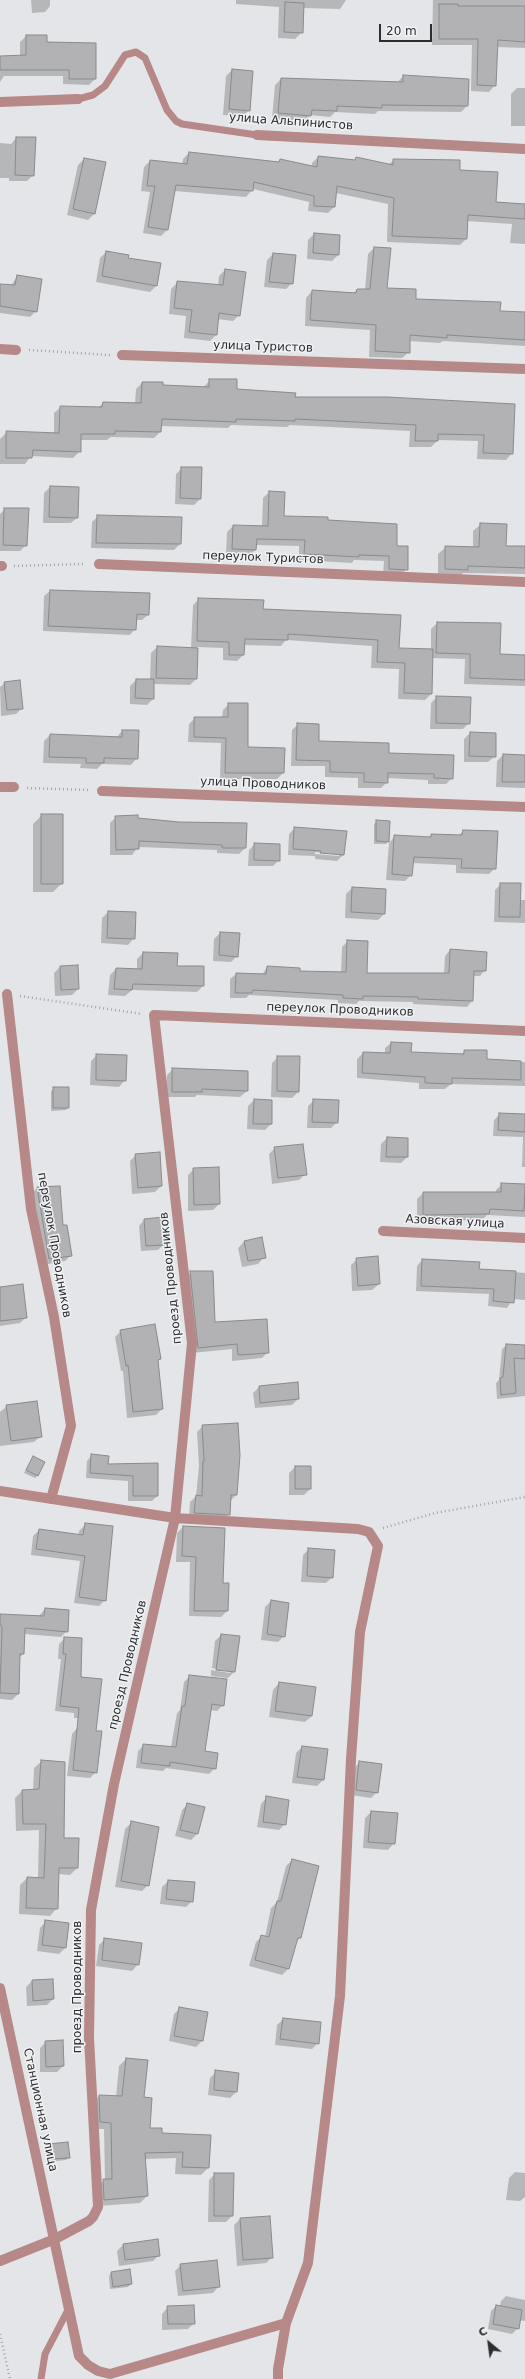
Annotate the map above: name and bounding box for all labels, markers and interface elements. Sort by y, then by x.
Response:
scale bar [381,16,434,42]
text: 20 m [386,24,417,38]
street label: улица Альпинистов [229,110,353,134]
street label: улица Туристов [213,338,313,356]
street label: переулок Туристов [202,549,324,567]
street label: улица Проводников [200,775,326,793]
street label: переулок Проводников [266,1000,414,1020]
street label: переулок Проводников [34,1171,74,1319]
street label: проезд Проводников [157,1211,185,1345]
street label: Азовская улица [405,1212,505,1232]
street label: проезд Проводников [106,1599,150,1731]
street label: проезд Проводников [71,1921,85,2053]
street label: Станционная улица [20,2047,60,2173]
north arrow [469,2323,509,2363]
text: С [476,2324,490,2340]

